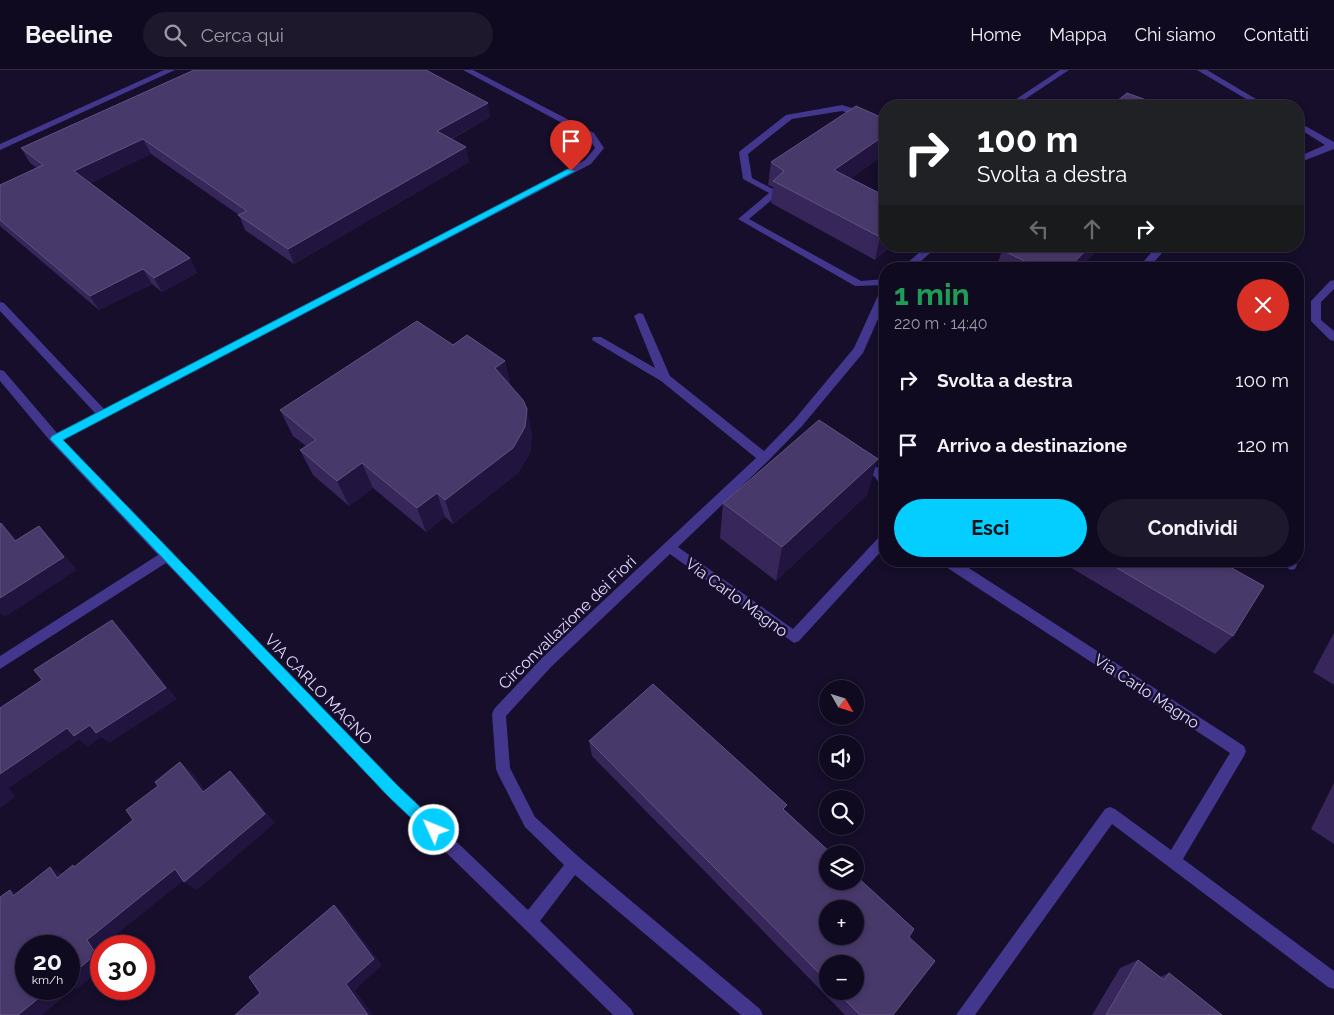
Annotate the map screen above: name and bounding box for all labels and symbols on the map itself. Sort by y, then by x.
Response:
pin [550,120,592,171]
street label: Circonvallazione dei Fiori [495,552,640,693]
street label: Via Carlo Magno [682,554,792,641]
street label: VIA CARLO MAGNO [261,630,376,749]
street label: Via Carlo Magno [1090,650,1203,733]
north arrow [819,680,864,725]
position arrow [407,803,459,855]
speed limit sign: 30 [90,935,155,1000]

